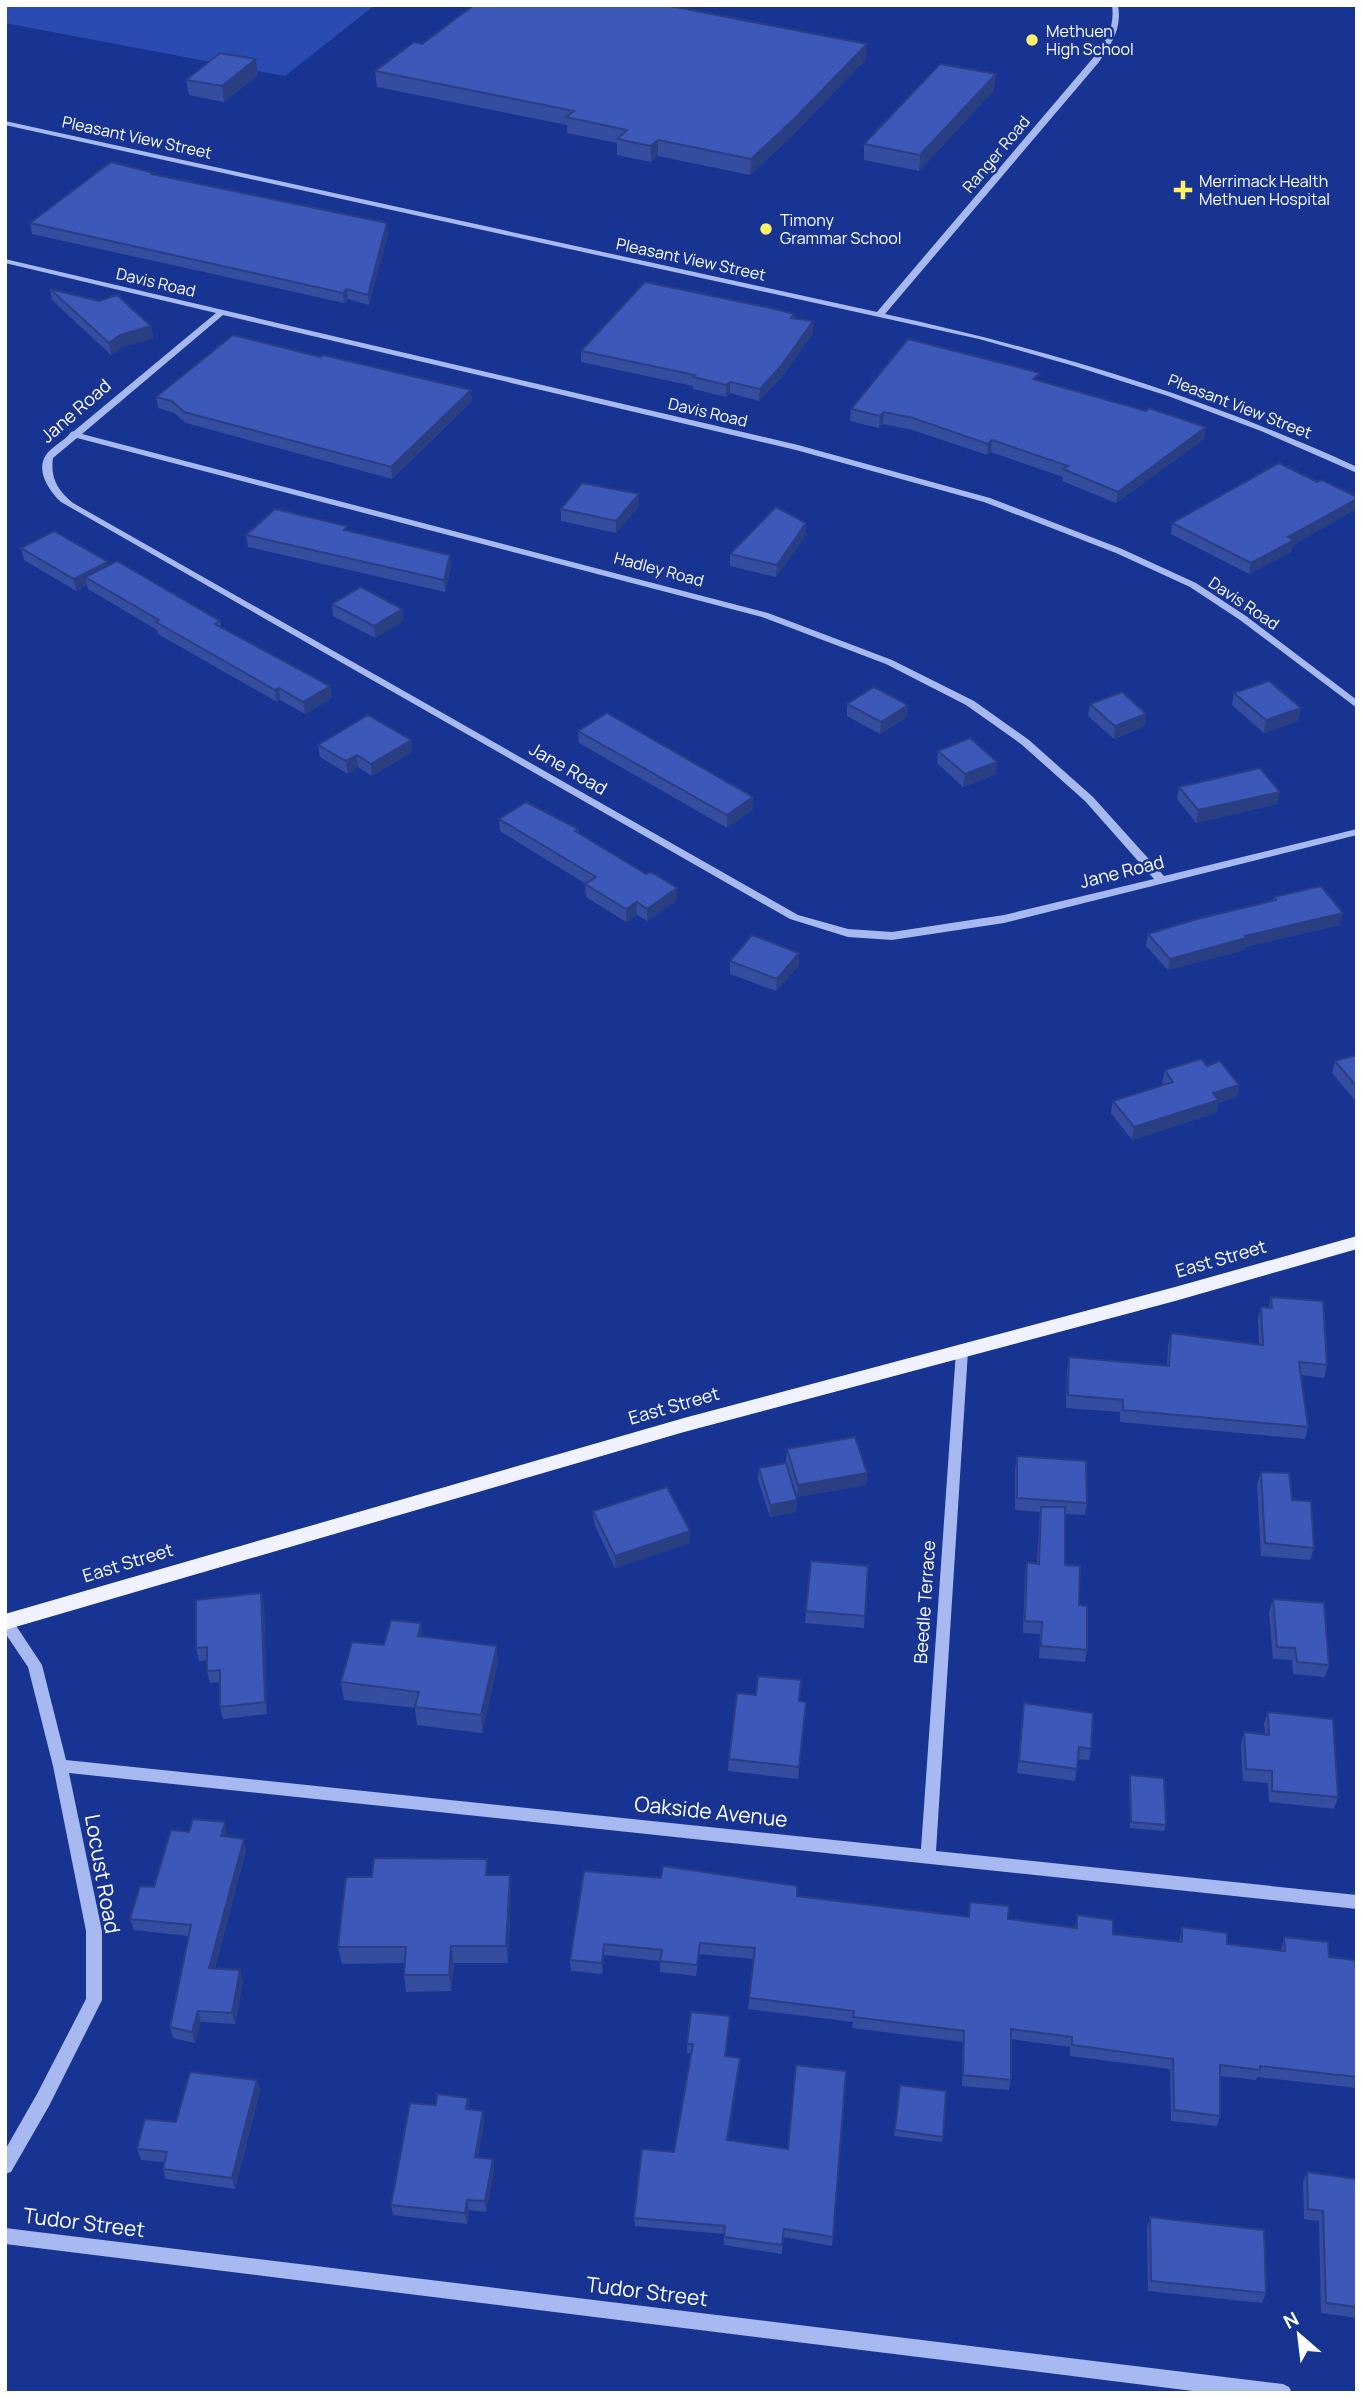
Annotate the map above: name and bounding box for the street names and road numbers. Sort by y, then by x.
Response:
street label: Pleasant View Street [60,110,214,164]
street label: Ranger Road [957,111,1035,197]
street label: Pleasant View Street [614,232,768,286]
street label: Davis Road [114,262,198,302]
street label: Pleasant View Street [1165,368,1315,444]
street label: Jane Road [35,373,116,447]
street label: Davis Road [666,392,750,432]
street label: Hadley Road [612,546,706,592]
street label: Davis Road [1204,571,1284,635]
street label: Jane Road [525,736,612,800]
street label: Jane Road [1077,849,1166,893]
street label: East Street [1173,1234,1269,1282]
street label: East Street [626,1381,722,1429]
street label: East Street [80,1537,176,1587]
street label: Beedle Terrace [908,1539,940,1664]
street label: Oakside Avenue [633,1789,789,1833]
street label: Locust Road [79,1812,127,1936]
street label: Tudor Street [22,2201,147,2243]
street label: Tudor Street [585,2270,710,2312]

